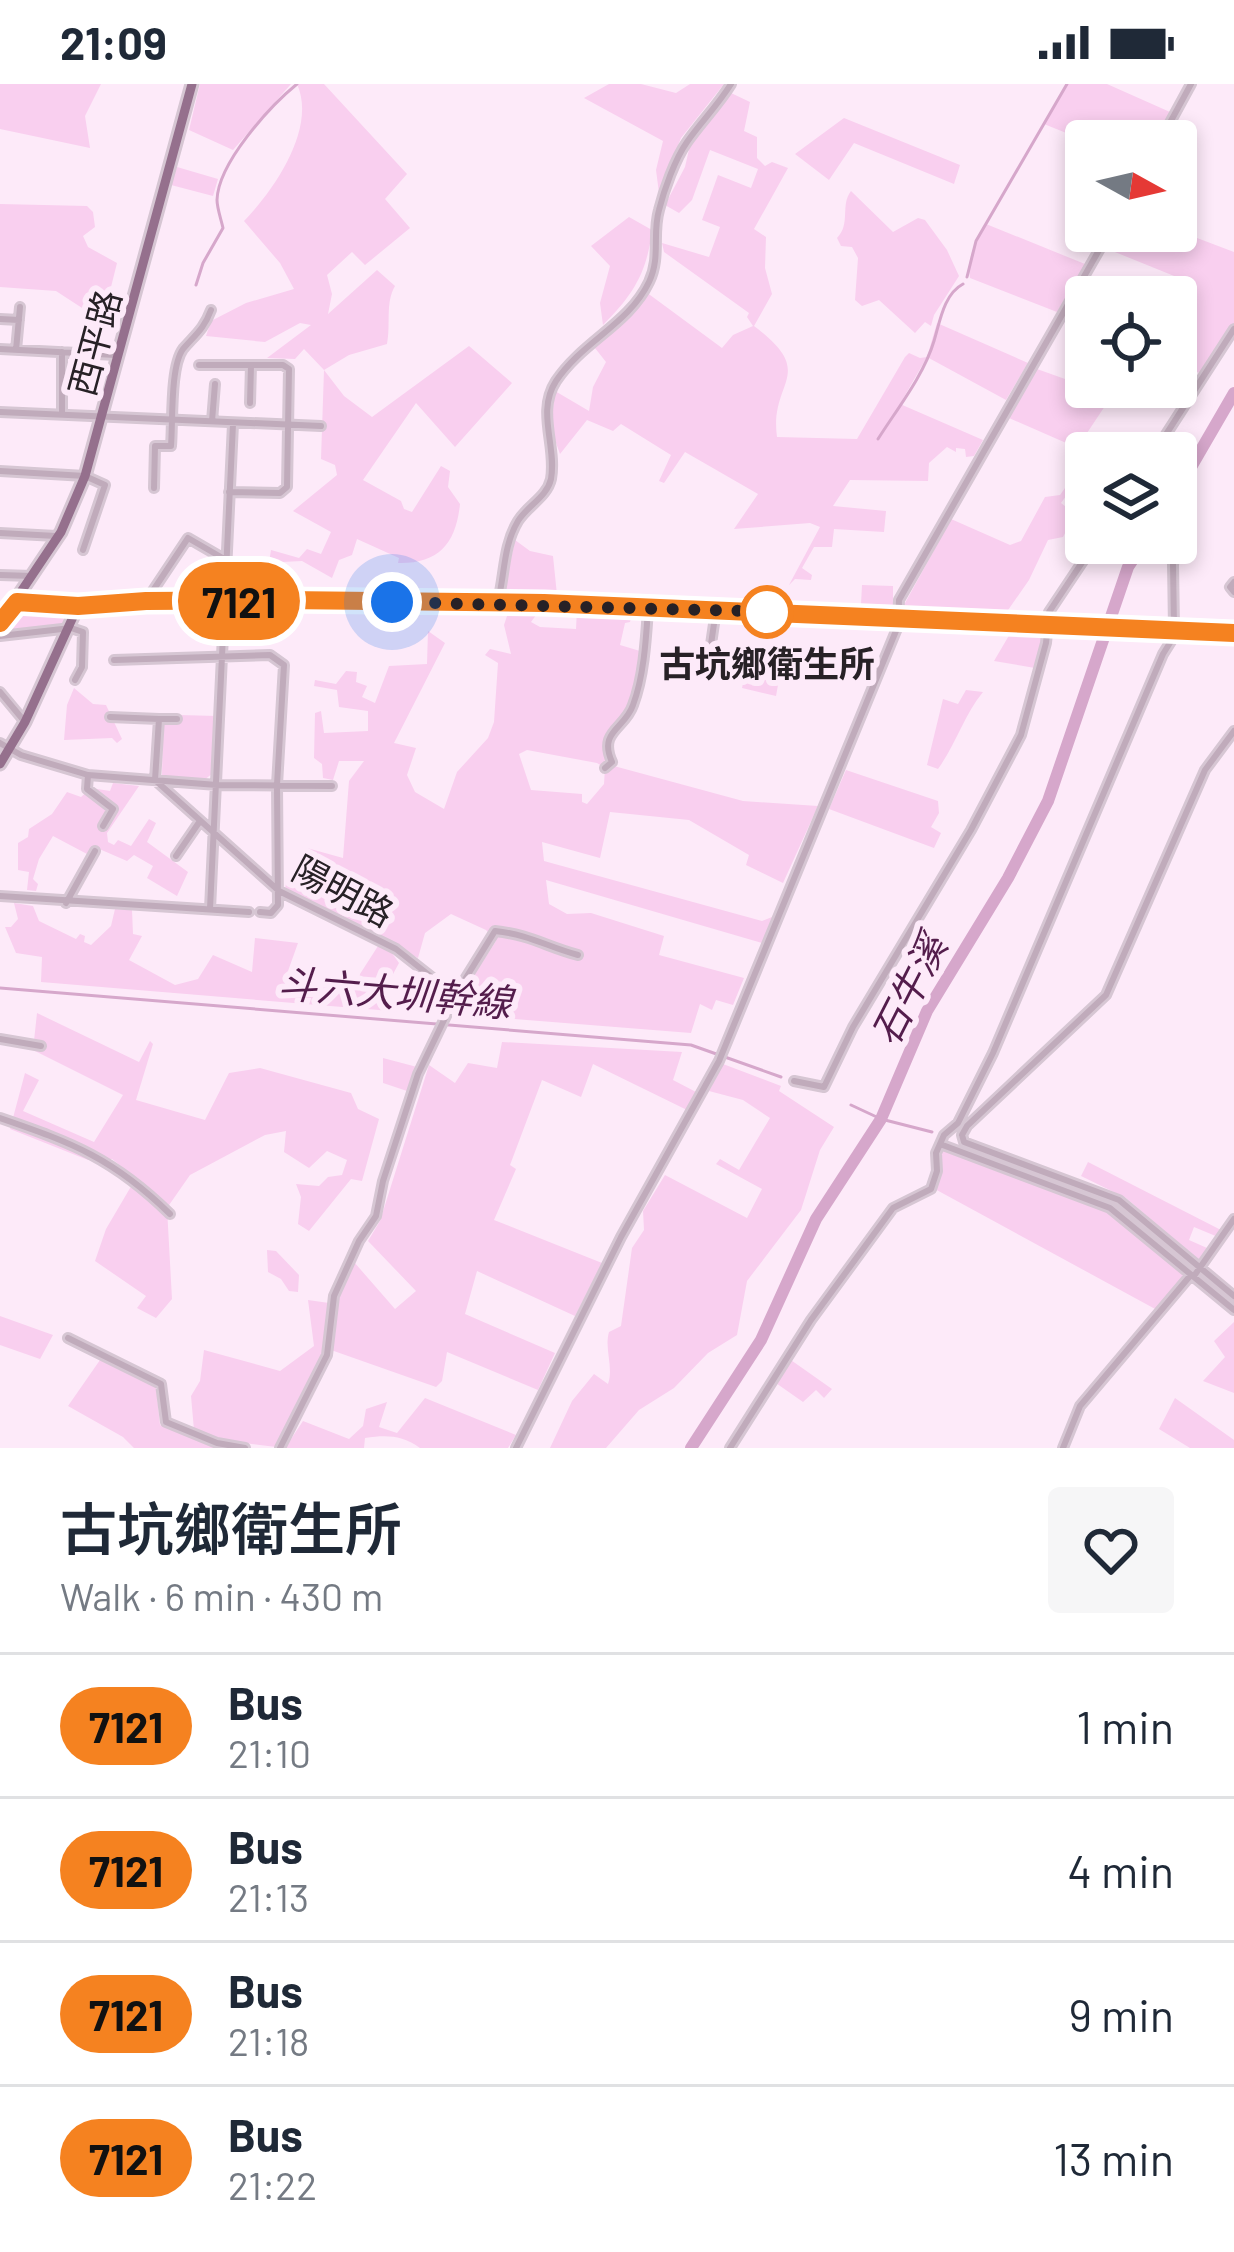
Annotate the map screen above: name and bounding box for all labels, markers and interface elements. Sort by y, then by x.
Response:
text: 21:09 [60,15,167,69]
north arrow [1065,120,1197,252]
map controls [1065,120,1197,564]
button: locate [1065,276,1197,408]
street label: 西平路 [59,285,128,400]
button: layers [1065,432,1197,564]
line badge: 7121 [155,562,323,640]
your location [362,572,422,632]
text: 7121 [202,576,276,626]
marker: 古坑鄉衛生所 [742,587,792,637]
place label: 古坑鄉衛生所 [659,641,875,684]
street label: 陽明路 [286,845,401,934]
water label: 石牛溪 [860,922,957,1052]
water label: 斗六大圳幹線 [277,958,518,1025]
button: heart [1048,1487,1174,1613]
text: 古坑鄉衛生所 [60,1493,402,1561]
text: Walk · 6 min · 430 m [60,1572,383,1619]
text: Bus [228,1675,303,1729]
text: 1 min [1076,1699,1174,1753]
text: 7121 [89,1701,163,1751]
text: 21:10 [228,1729,311,1776]
text: Bus [228,1819,303,1873]
text: 4 min [1067,1843,1174,1897]
text: 7121 [89,1845,163,1895]
text: 21:13 [228,1873,309,1920]
text: Bus [228,1963,303,2017]
text: 9 min [1069,1987,1174,2041]
text: 7121 [89,1989,163,2039]
text: 21:18 [228,2017,309,2064]
text: Bus [228,2107,303,2161]
text: 13 min [1053,2131,1174,2185]
text: 7121 [89,2133,163,2183]
text: 21:22 [228,2161,317,2208]

